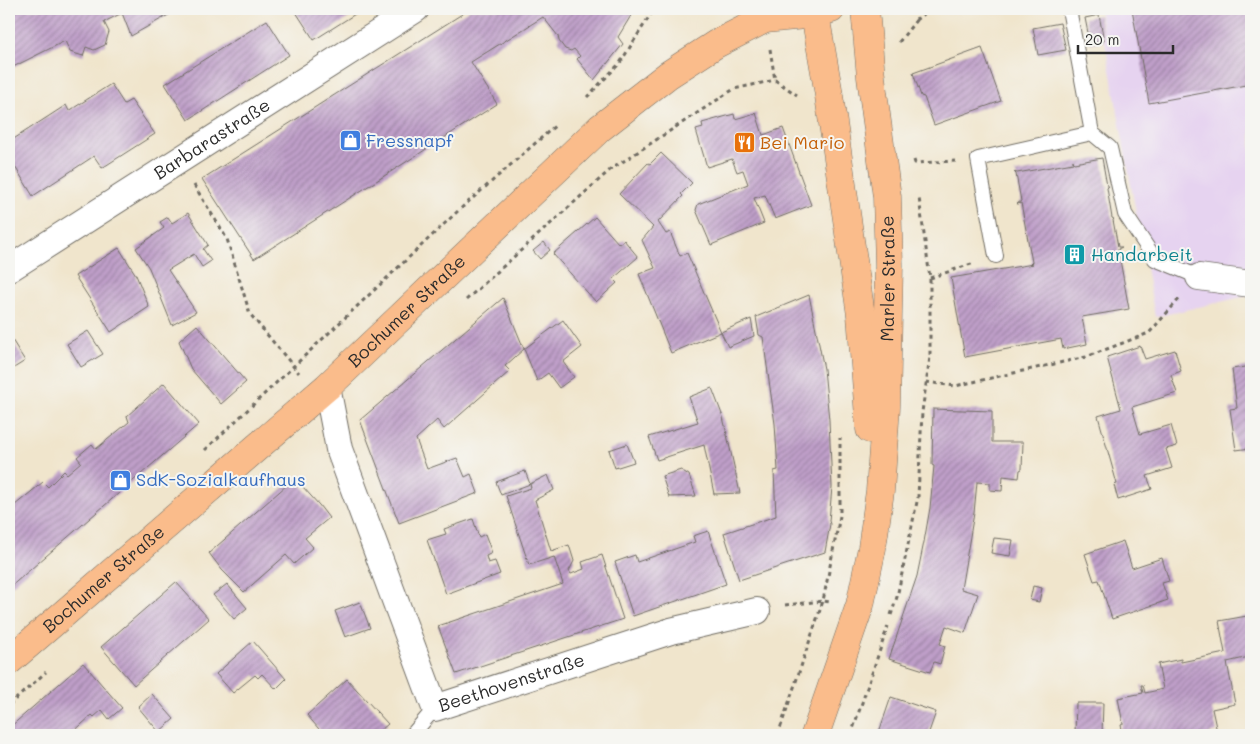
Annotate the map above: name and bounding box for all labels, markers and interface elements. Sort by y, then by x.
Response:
scale bar [1078,22,1172,54]
text: 20 m [1085,29,1119,49]
street label: Barbarastraße [149,92,274,185]
place label: Fressnapf [366,128,454,152]
shop icon: Fressnapf [338,129,362,153]
place label: Bei Mario [760,130,845,154]
restaurant icon: Bei Mario [732,131,756,155]
street label: Marler Straße [874,215,900,342]
place label: Handarbeit [1091,242,1193,266]
building icon: Handarbeit [1063,243,1087,267]
street label: Bochumer Straße [342,249,470,372]
place label: SdK-Sozialkaufhaus [136,467,306,491]
shop icon: SdK-Sozialkaufhaus [108,468,132,492]
street label: Bochumer Straße [37,519,169,638]
street label: Beethovenstraße [435,647,588,717]

